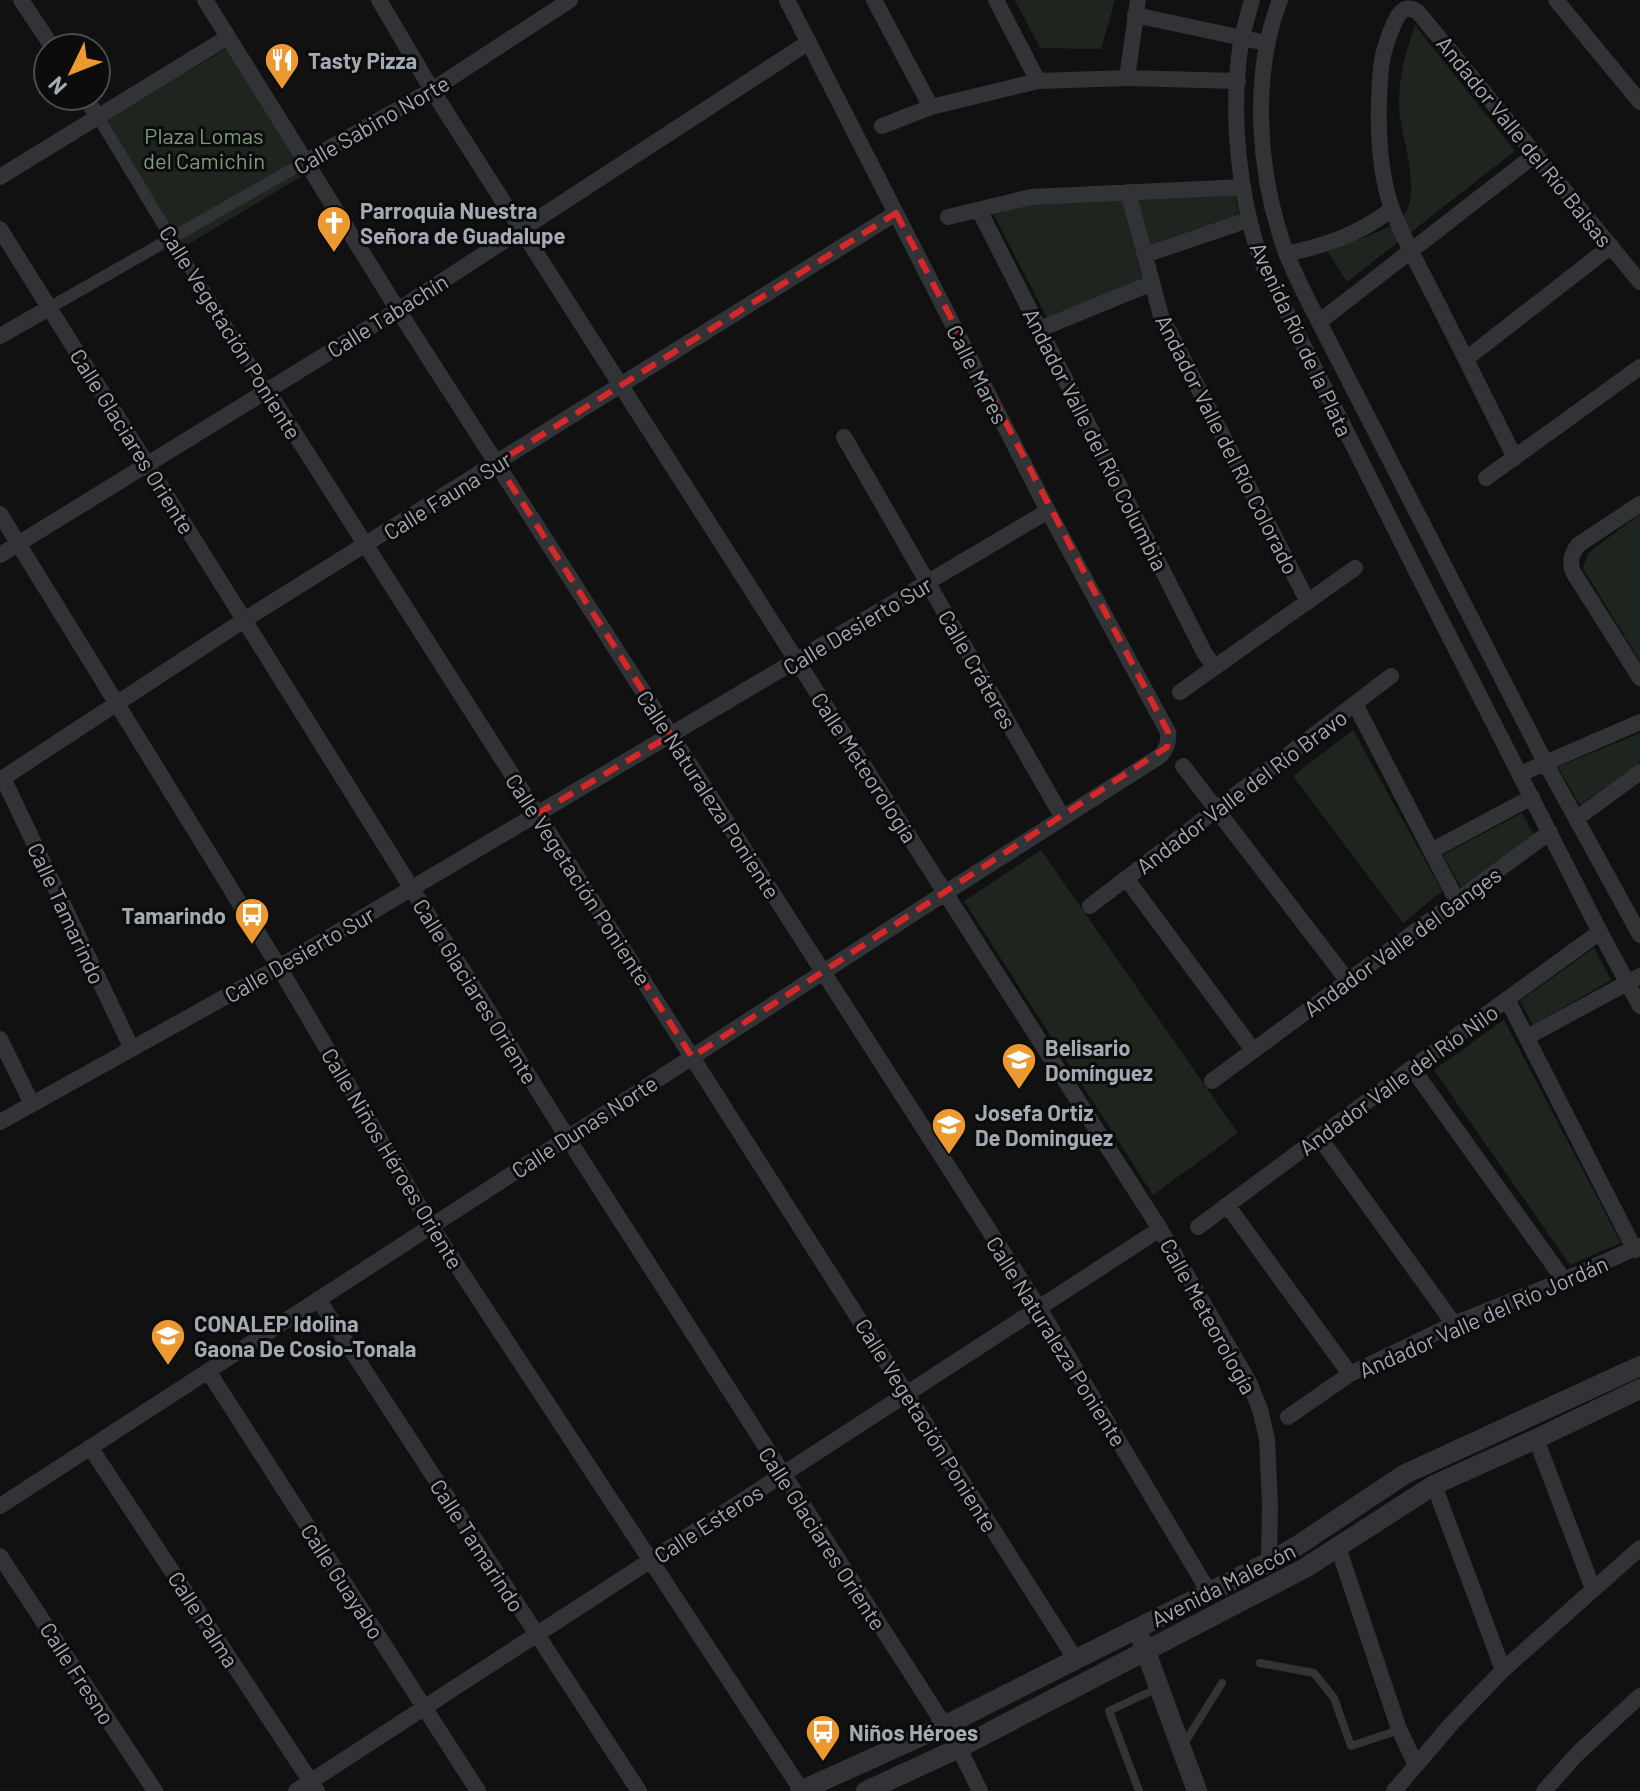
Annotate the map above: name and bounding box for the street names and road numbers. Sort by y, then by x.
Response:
street label: Andador Valle del Río Balsas [1432,30,1618,252]
street label: Calle Sabino Norte [289,69,453,179]
street label: Calle Vegetación Poniente [155,220,307,444]
street label: Avenida Río de la Plata [1246,238,1358,440]
street label: Calle Tabachín [322,268,452,362]
street label: Andador Valle del Río Columbia [1018,303,1174,575]
street label: Andador Valle del Río Colorado [1151,310,1305,578]
street label: Calle Mares [942,320,1014,428]
street label: Calle Glaciares Oriente [65,344,201,538]
street label: Calle Fauna Sur [378,445,516,545]
street label: Calle Desierto Sur [778,570,936,680]
street label: Calle Cráteres [934,605,1022,733]
street label: Calle Naturaleza Poniente [632,685,786,903]
street label: Calle Meteorología [807,687,923,847]
street label: Andador Valle del Río Bravo [1131,703,1351,879]
street label: Calle Vegetación Poniente [501,768,657,990]
street label: Calle Tamarindo [23,838,111,988]
street label: Andador Valle del Ganges [1298,861,1506,1021]
street label: Calle Glaciares Oriente [408,894,544,1088]
street label: Calle Desierto Sur [219,901,379,1007]
street label: Andador Valle del Río Nilo [1294,998,1502,1160]
street label: Calle Niños Héroes Oriente [317,1043,469,1273]
street label: Calle Dunas Norte [506,1069,662,1183]
street label: Calle Naturaleza Poniente [982,1231,1132,1451]
street label: Calle Meteorología [1155,1234,1263,1398]
street label: Andador Valle del Río Jordán [1355,1249,1611,1383]
street label: Calle Vegetación Poniente [851,1313,1003,1537]
street label: Calle Glaciares Oriente [754,1441,892,1635]
street label: Calle Tamarindo [425,1474,531,1616]
street label: Calle Esteros [649,1478,767,1568]
street label: Calle Guayabo [296,1519,390,1643]
street label: Avenida Malecón [1147,1536,1299,1632]
street label: Calle Palma [163,1566,245,1672]
street label: Calle Fresno [35,1617,121,1729]

